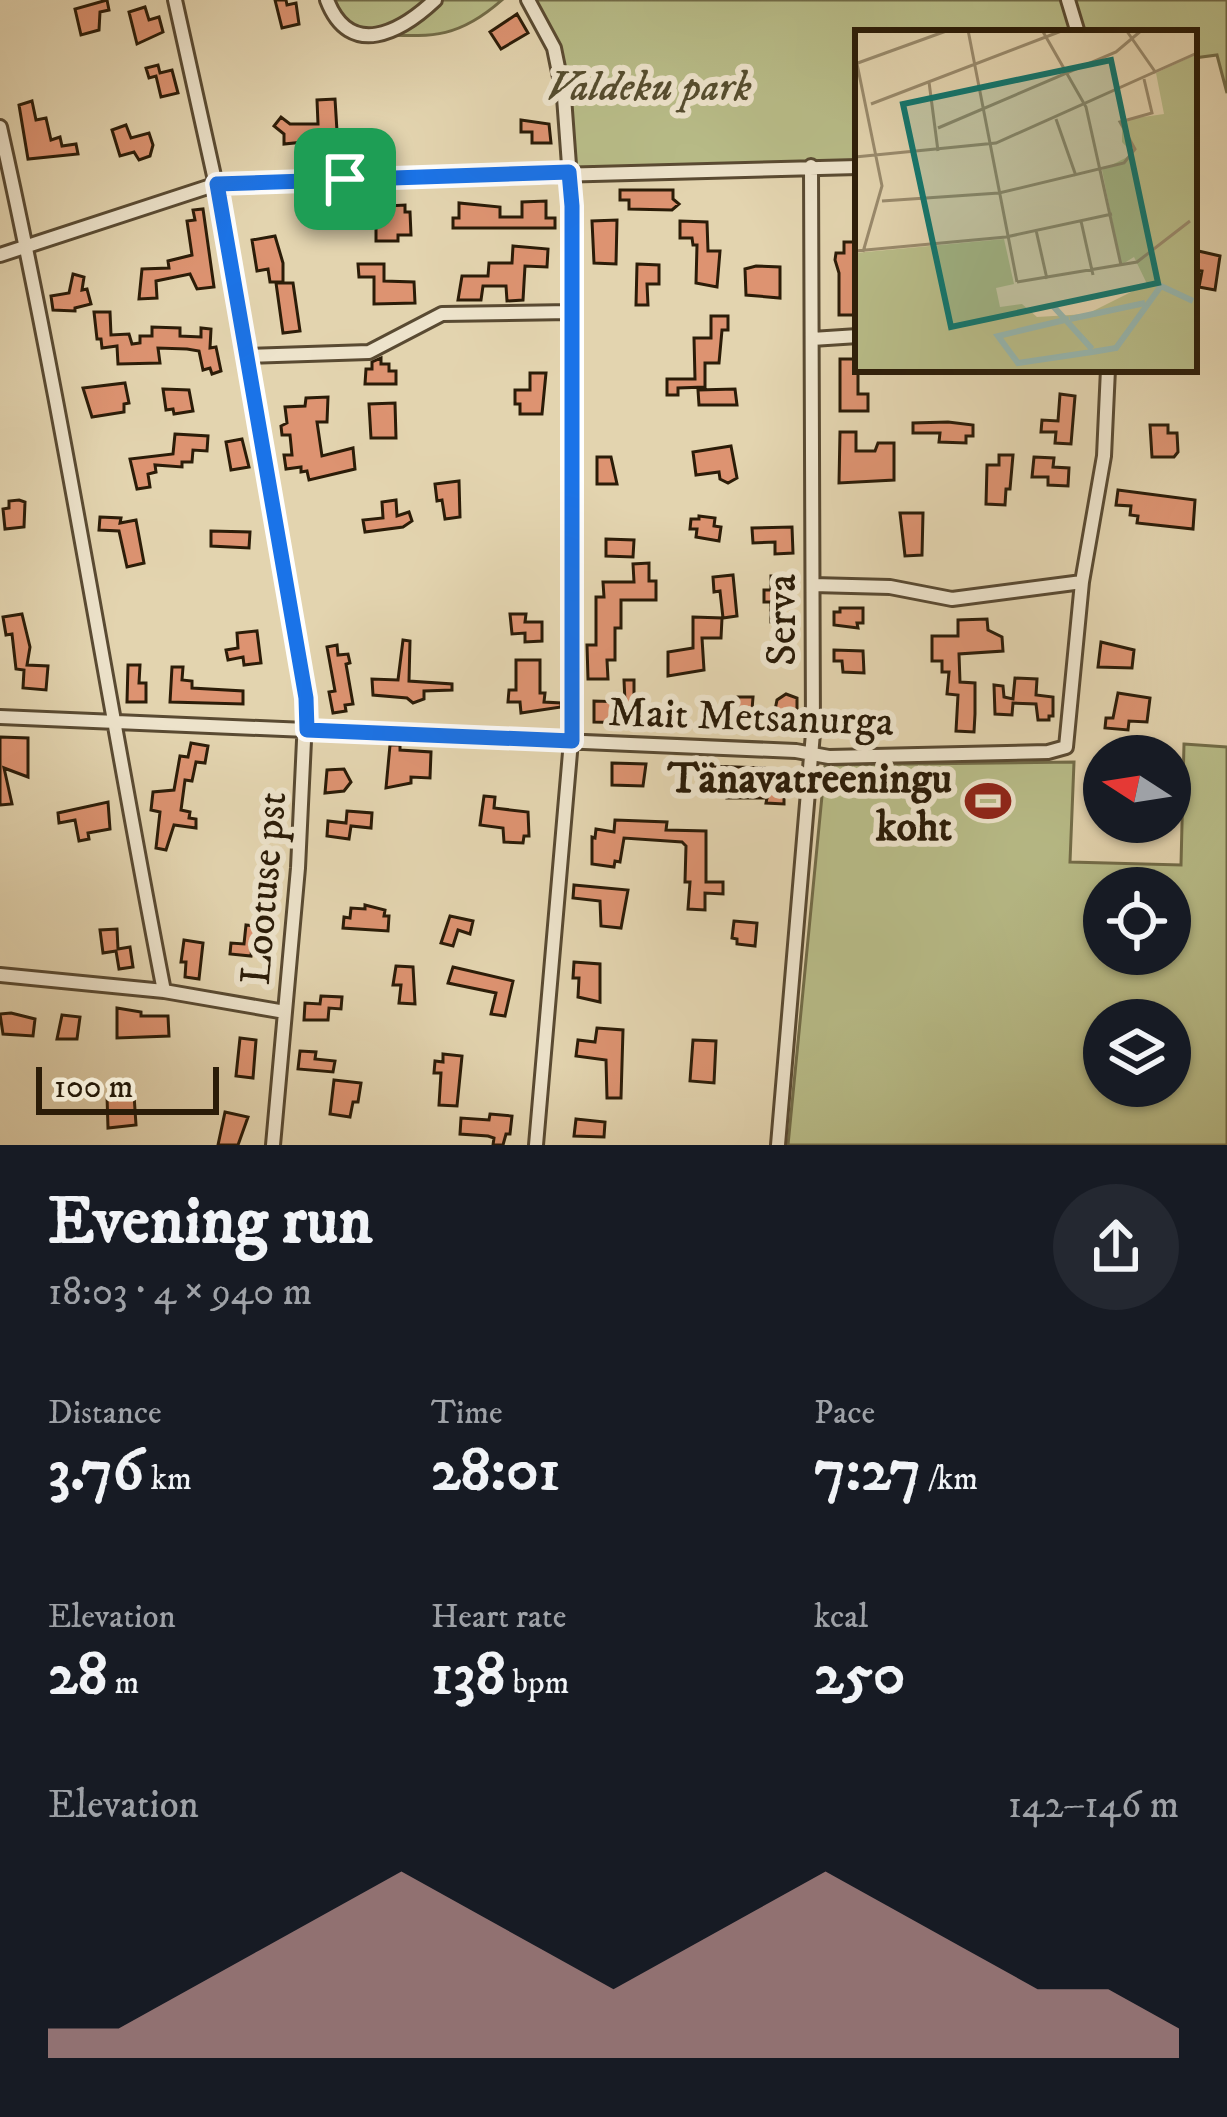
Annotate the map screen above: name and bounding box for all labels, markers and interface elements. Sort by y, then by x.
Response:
inset map [855,30,1197,372]
park label: Valdeku park [546,62,752,114]
pin [294,128,396,230]
icon: arrive [312,146,378,212]
street label: Serva [757,574,809,666]
street label: Mait Metsanurga [607,687,895,749]
north arrow [1083,735,1191,843]
map controls [1083,735,1191,1107]
place label: Tänavatreeningu koht [667,754,953,854]
sports icon: Tänavatreeningu koht [963,776,1013,826]
street label: Lootuse pst [231,789,299,987]
button: locate [1083,867,1191,975]
button: layers [1083,999,1191,1107]
scale bar [36,1061,219,1114]
text: 100 m [54,1067,133,1108]
text: Evening run [48,1182,373,1264]
button: share [1053,1184,1179,1310]
text: 18:03 · 4 × 940 m [48,1268,312,1317]
text: Distance [48,1393,162,1434]
text: Time [431,1393,503,1434]
text: Pace [814,1393,875,1434]
text: 3.76 [48,1434,144,1509]
text: 28:01 [431,1434,560,1509]
text: 7:27 [814,1434,921,1509]
text: km [144,1459,192,1500]
text: /km [921,1459,978,1500]
text: Elevation [48,1597,176,1638]
text: Heart rate [431,1597,566,1638]
text: kcal [814,1597,868,1638]
text: 28 [48,1638,108,1713]
text: 138 [431,1638,505,1713]
text: 250 [814,1638,905,1713]
text: m [108,1663,139,1704]
text: bpm [505,1663,569,1704]
text: Elevation [48,1781,199,1830]
text: 142–146 m [1008,1781,1179,1830]

